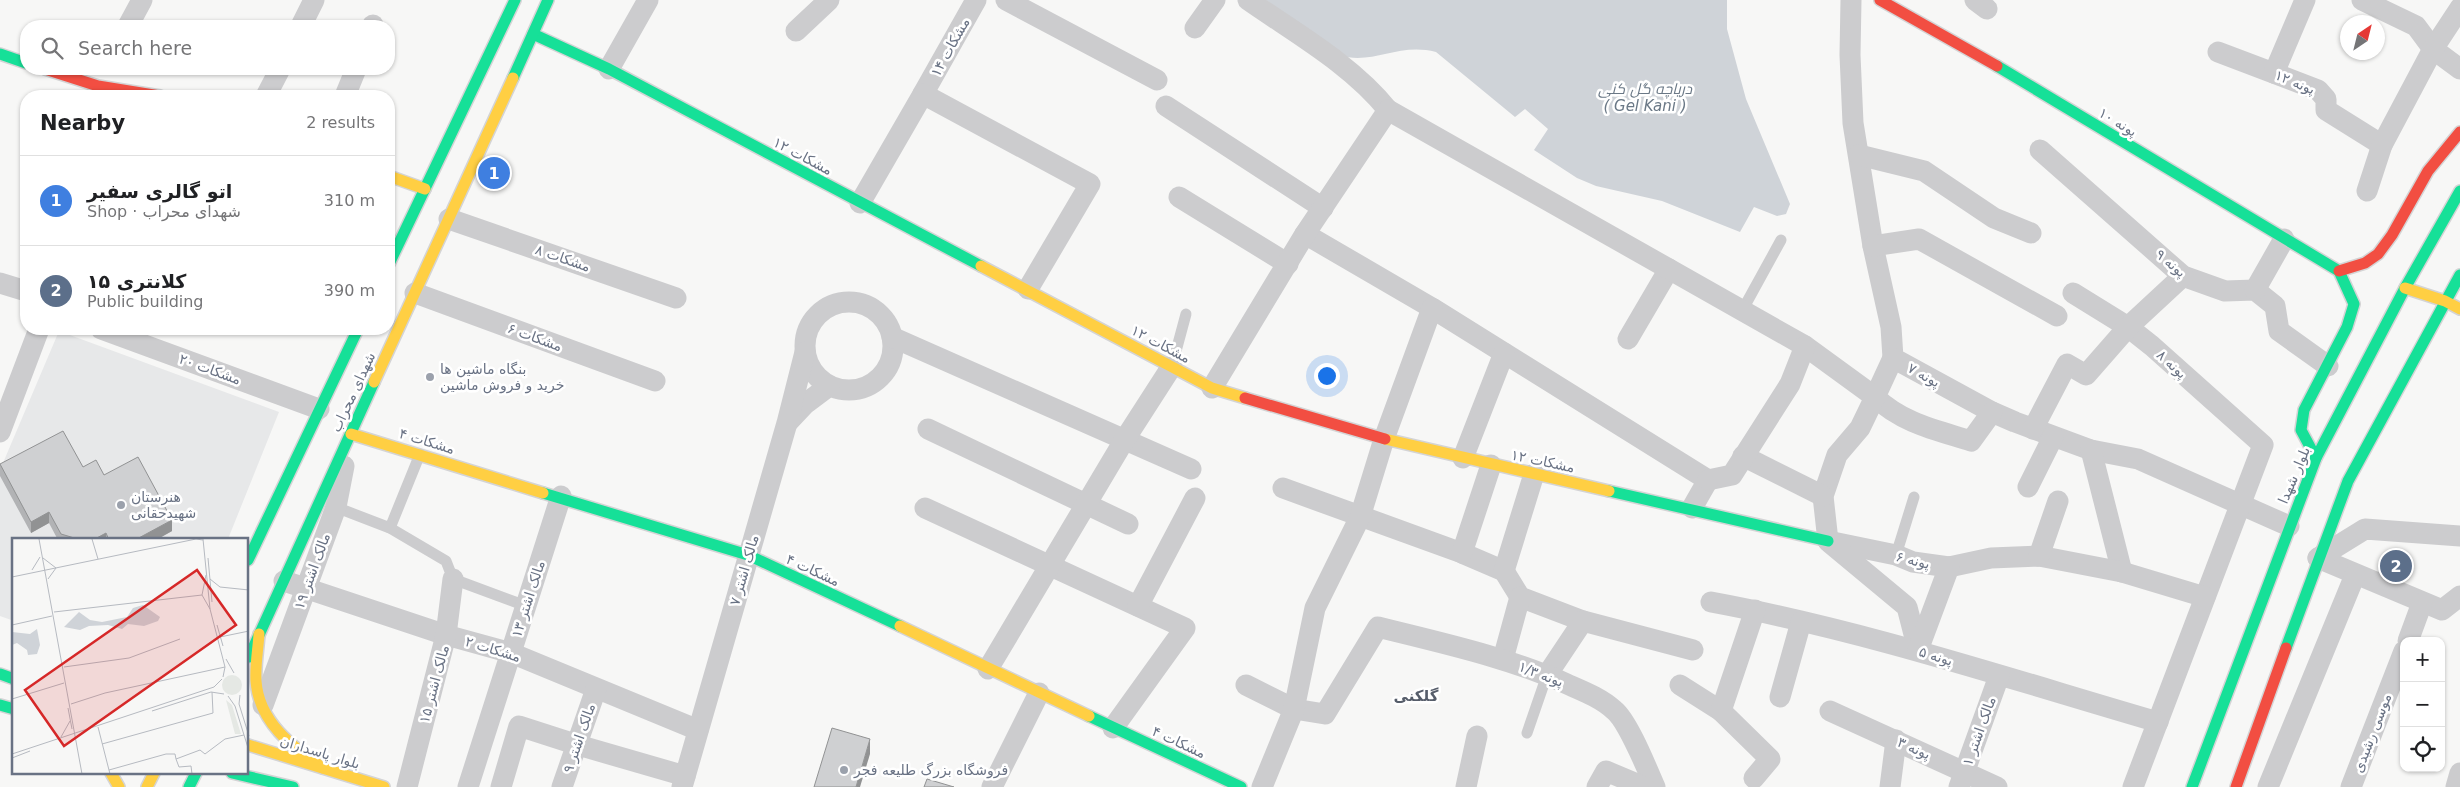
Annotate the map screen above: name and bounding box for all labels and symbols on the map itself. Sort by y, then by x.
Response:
street label: مشکات ۱۴ [927,15,973,79]
north arrow [2340,15,2385,60]
street label: پونه ۱۲ [2272,67,2318,98]
water label: دریاچه گل کنی ( Gel Kani ) [1598,80,1693,115]
street label: پونه ۱۰ [2095,104,2140,141]
street label: مشکات ۱۲ [771,134,835,178]
pin: 1 [478,154,510,192]
street label: مشکات ۸ [533,241,593,275]
street label: پونه ۹ [2152,246,2189,281]
street label: مشکات ۶ [505,320,565,354]
street label: مشکات ۱۲ [1129,322,1193,366]
street label: پونه ۸ [2153,347,2190,382]
street label: مشکات ۲۰ [177,350,243,388]
street label: شهدای محراب [328,350,379,435]
street label: پونه ۷ [1905,360,1943,391]
place label: بنگاه ماشین ها خرید و فروش ماشین [440,361,564,394]
your location [1314,363,1340,389]
marker: بنگاه ماشین ها خرید و فروش ماشین [424,371,436,383]
street label: مشکات ۴ [397,425,457,457]
street label: بلوار شهدا [2275,444,2314,506]
street label: مشکات ۱۲ [1510,446,1576,476]
place label: هنرستان شهیدحقانی [131,489,196,522]
marker: هنرستان شهیدحقانی [115,499,127,511]
street label: مالک اشتر ۱۹ [291,531,334,612]
street label: مالک اشتر ۷ [726,533,763,607]
inset map [12,538,249,774]
pin: 2 [2380,547,2412,585]
street label: پونه ۶ [1894,548,1932,573]
street label: مشکات ۴ [784,551,842,589]
street label: مالک اشتر ۱۳ [508,558,549,640]
street label: مشکات ۲ [463,633,523,665]
street label: مالک اشتر ۱۵ [416,643,453,725]
street label: پونه ۵ [1917,643,1955,670]
street label: پونه ۱/۳ [1516,658,1566,691]
district label: گلکنی [1394,687,1439,705]
street label: موسی رشیدی [2350,691,2395,775]
street label: مالک اشتر ۱ [1959,694,2000,768]
street label: مالک اشتر ۹ [560,701,599,775]
street label: مشکات ۴ [1150,723,1208,761]
street label: بلوار پاسداران [278,732,362,773]
street label: پونه ۳ [1895,734,1933,763]
place label: فروشگاه بزرگ طلیعه فجر [853,761,1008,779]
marker: فروشگاه بزرگ طلیعه فجر [838,764,850,776]

